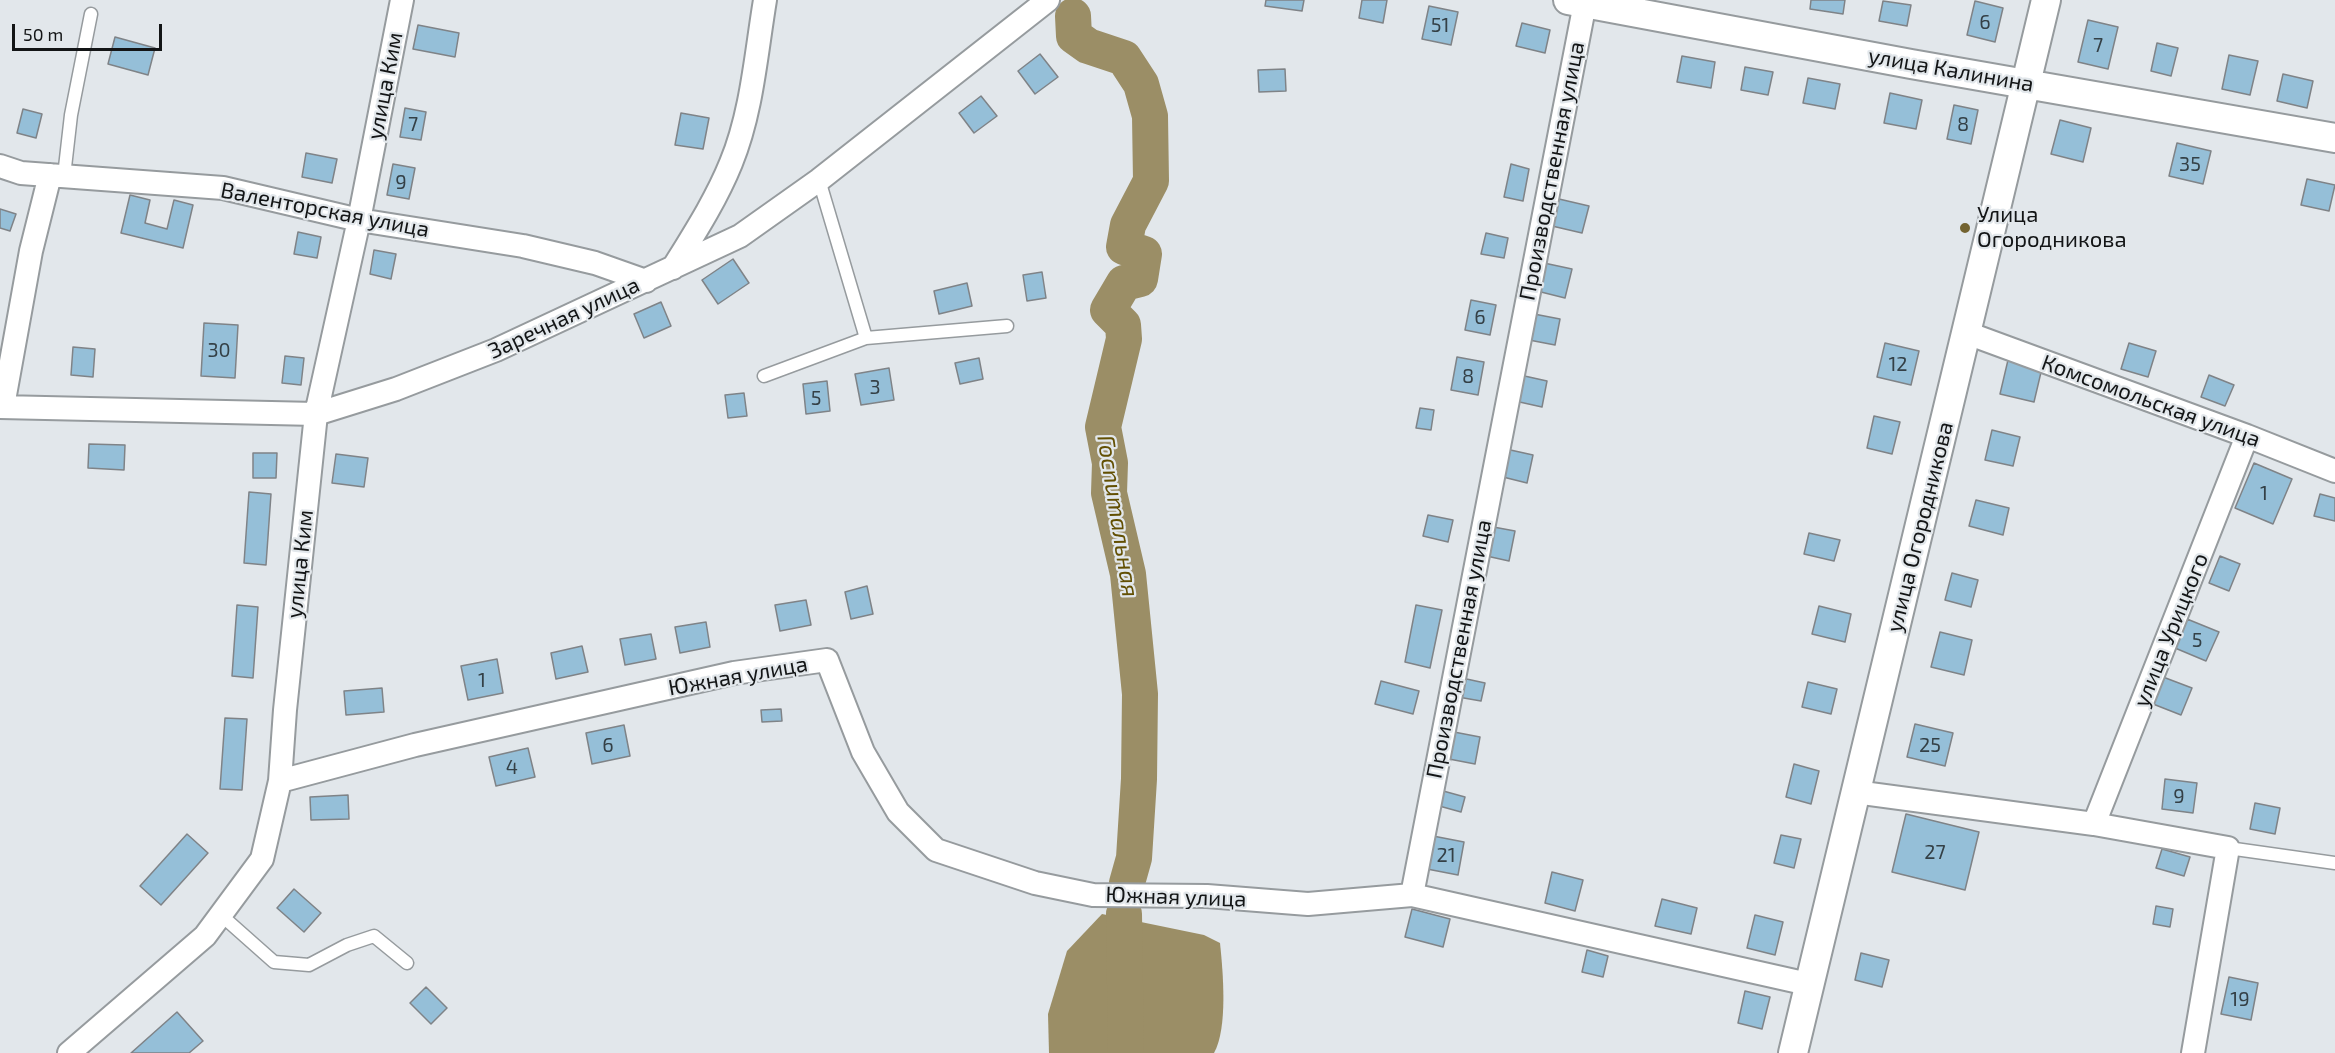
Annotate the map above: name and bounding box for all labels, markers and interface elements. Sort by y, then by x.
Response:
house number: 6 [1979,10,1991,34]
scale bar [15,12,165,50]
house number: 51 [1431,13,1449,37]
text: 50 m [23,23,63,45]
street label: улица Ким [362,30,408,142]
house number: 7 [2093,33,2103,57]
street label: Производственная улица [1514,39,1590,303]
street label: улица Калинина [1866,42,2036,98]
house number: 7 [408,112,418,136]
house number: 8 [1957,112,1969,136]
house number: 35 [2179,152,2201,176]
house number: 9 [395,170,407,194]
street label: Валенторская улица [218,177,432,243]
place label: Улица Огородникова [1977,202,2127,254]
marker: Улица Огородникова [1958,221,1972,235]
street label: Заречная улица [484,271,644,365]
house number: 6 [1474,305,1486,329]
house number: 30 [207,338,231,362]
street label: Комсомольская улица [2038,349,2264,453]
house number: 12 [1888,352,1908,376]
house number: 8 [1462,364,1474,388]
house number: 3 [869,375,881,399]
house number: 5 [811,386,821,410]
street label: улица Огородникова [1881,419,1959,635]
water label: Госпитальная [1091,433,1145,599]
house number: 1 [2260,481,2268,505]
street label: улица Ким [281,508,319,620]
street label: Производственная улица [1421,517,1497,781]
street label: улица Урицкого [2128,549,2214,711]
house number: 5 [2192,628,2202,652]
street label: Южная улица [666,651,810,701]
house number: 1 [478,668,486,692]
house number: 6 [602,733,614,757]
house number: 25 [1919,733,1941,757]
house number: 4 [506,755,518,779]
house number: 9 [2173,784,2185,808]
house number: 27 [1924,840,1946,864]
house number: 21 [1436,843,1456,867]
street label: Южная улица [1105,881,1247,913]
house number: 19 [2230,987,2250,1011]

